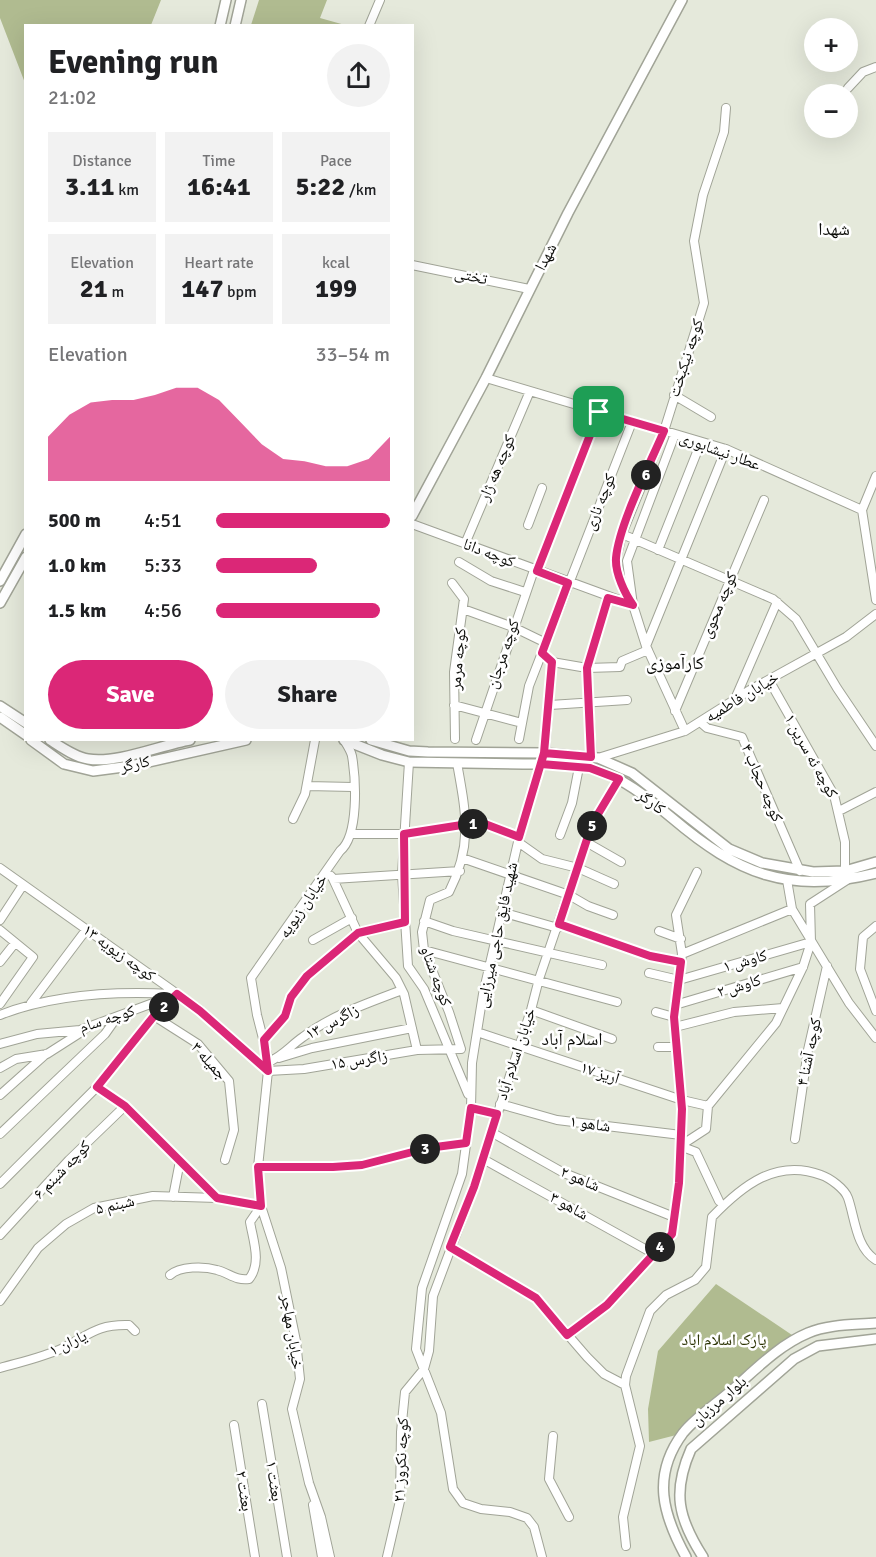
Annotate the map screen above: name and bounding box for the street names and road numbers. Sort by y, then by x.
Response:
street label: شهدا [531,240,561,274]
street label: تختی [453,263,489,289]
street label: کوچه نیکبخت [664,316,708,400]
street label: عطار نیشابوری [677,427,763,475]
street label: کوچه هه ژار [474,432,520,505]
street label: کوچه ناری [580,470,621,533]
street label: کوچه دانا [460,534,518,572]
street label: کوچه محوی [696,568,742,641]
street label: کوچه مرجان [482,616,524,691]
street label: کوچه مرمر [445,627,471,692]
street label: خیابان فاطمیه [702,667,782,727]
street label: کوچه ئه سرین ۱ [780,711,842,802]
street label: کوچه حجاب ۴ [737,741,788,825]
street label: کارگر [117,751,152,777]
street label: کارگر [632,784,669,819]
street label: شهید فایق حاجی میرزایی [472,860,522,1010]
street label: خیابان زیویه [274,870,332,942]
street label: کوچه زیویه ۱۳ [79,920,159,986]
street label: کوچه شتاو [416,943,456,1009]
street label: کاوش ۱ [721,945,770,977]
street label: کاوش ۲ [715,970,764,1002]
street label: زاگرس ۱۳ [302,1000,362,1044]
street label: کوچه سام [77,1001,138,1037]
street label: خیابان اسلام آباد [492,1005,540,1103]
street label: کوچه آشنا ۴ [792,1016,826,1088]
street label: جمیله ۳ [187,1038,231,1084]
street label: زاگرس ۱۵ [329,1046,389,1074]
street label: آریز ۱۷ [578,1057,623,1089]
street label: شاهو ۱ [568,1111,612,1137]
street label: کوچه شبنم ۶ [29,1136,95,1204]
street label: شاهو ۲ [557,1162,603,1196]
street label: شاهو ۳ [546,1187,592,1225]
street label: شبنم ۵ [94,1191,136,1219]
street label: خیابان مهاجر [276,1292,308,1371]
street label: یاران ۱ [46,1326,90,1360]
street label: بلوار مرزبان [687,1371,751,1431]
street label: کوچه نکروز ۲۱ [389,1417,413,1503]
street label: بعثت ۱ [261,1459,287,1503]
street label: بعثت ۲ [231,1469,257,1513]

